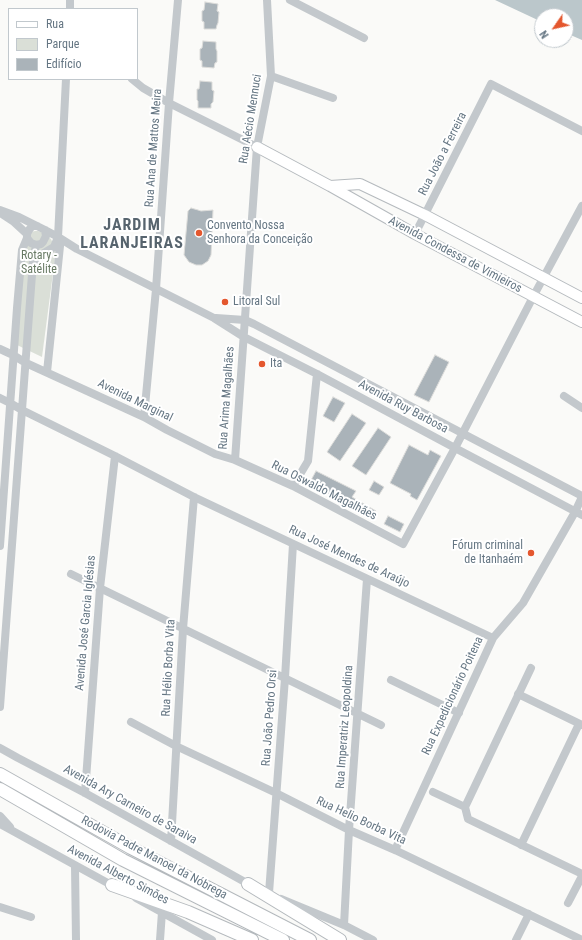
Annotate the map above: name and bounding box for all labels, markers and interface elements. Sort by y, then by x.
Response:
legend [8,8,138,80]
north arrow [534,8,574,48]
text: Rua [46,17,64,31]
text: N [537,28,552,41]
text: Parque [46,37,79,51]
text: Edifício [46,57,82,71]
street label: Rua Aécio Mennuci [237,73,265,165]
street label: Rua Ana de Mattos Meira [143,88,165,208]
street label: Rua João a Ferreira [416,110,470,198]
street label: Avenida Condessa de Vimieiros [386,214,524,296]
district label: JARDIM LARANJEIRAS [80,216,184,254]
place label: Convento Nossa Senhora da Conceição [207,219,313,247]
marker: Convento Nossa Senhora da Conceição [194,228,204,238]
park label: Rotary - Satélite [21,249,57,277]
place label: Litoral Sul [233,295,280,309]
marker: Litoral Sul [220,297,230,307]
street label: Rua Arima Magalhães [216,346,238,450]
place label: Ita [270,357,282,371]
marker: Ita [257,359,267,369]
street label: Avenida Marginal [95,377,175,425]
street label: Avenida Ruy Barbosa [356,377,450,437]
street label: Rua Oswaldo Magalhães [269,458,379,524]
street label: Rua José Mendes de Araújo [286,523,412,591]
place label: Fórum criminal de Itanhaém [452,539,523,567]
marker: Fórum criminal de Itanhaém [526,548,536,558]
street label: Avenida José Garcia Iglésias [73,555,99,691]
street label: Rua Hélio Borba Vita [159,619,179,717]
street label: Rua Expedicionário Poitena [419,634,487,758]
street label: Rua Imperatriz Leopoldina [334,665,356,789]
street label: Rua João Pedro Orsi [259,669,281,767]
street label: Avenida Ary Carneiro de Saraiva [61,762,199,848]
street label: Rua Helio Borba Vita [314,794,408,848]
street label: Rodovia Padre Manoel da Nóbrega [79,813,229,903]
street label: Avenida Alberto Simões [65,842,171,908]

